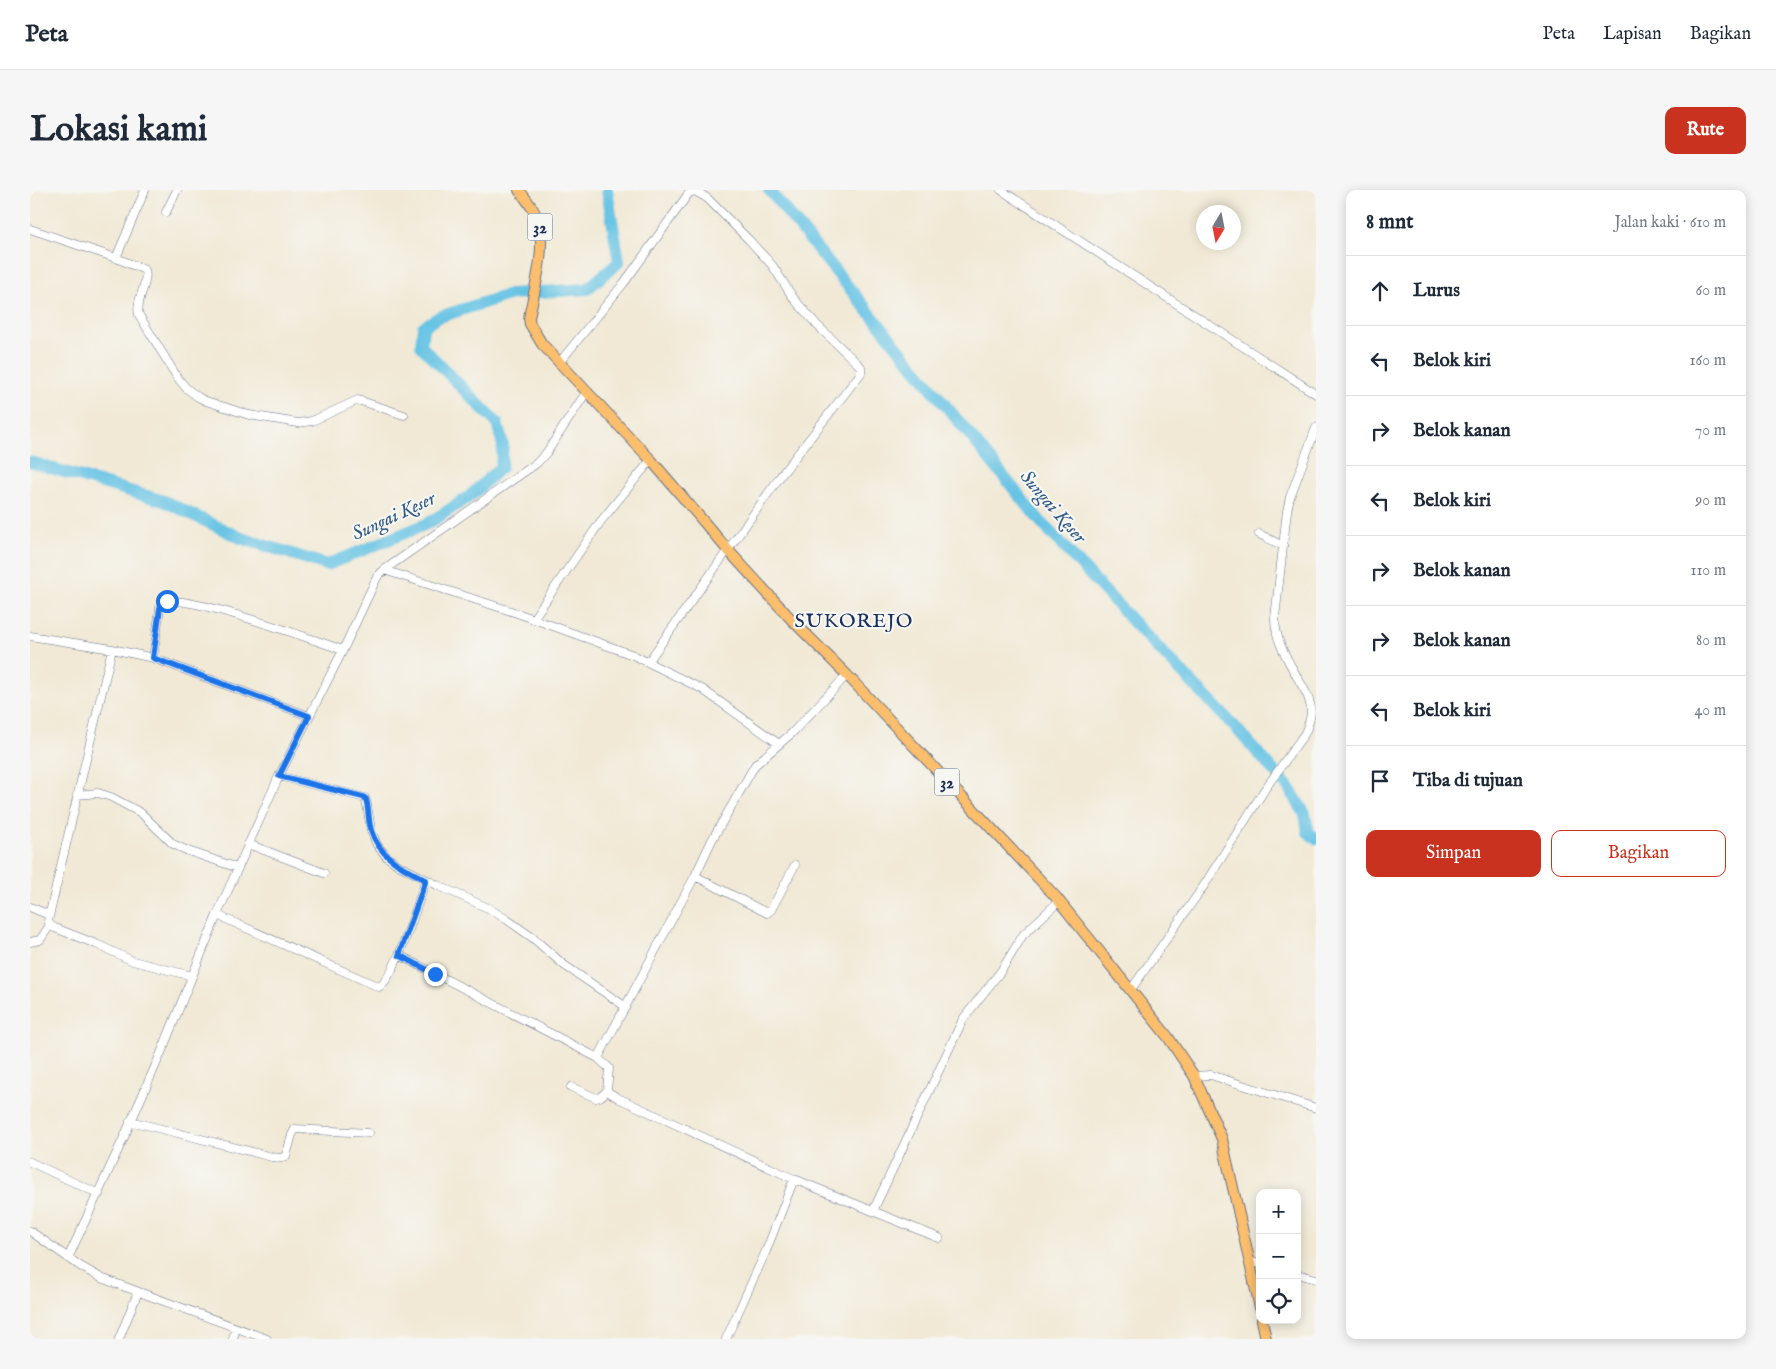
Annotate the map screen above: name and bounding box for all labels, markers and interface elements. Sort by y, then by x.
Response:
text: Peta [25,19,68,50]
text: Peta [1543,23,1575,46]
text: Lapisan [1603,23,1662,46]
text: Bagikan [1690,23,1751,46]
button: Rute [1665,107,1746,154]
text: Lokasi kami [30,108,207,153]
north arrow [1196,205,1241,250]
text: 8 mnt [1366,209,1413,236]
text: Jalan kaki · 610 m [1615,213,1726,233]
road number: 32 [528,214,552,241]
icon: ahead [1366,277,1394,305]
text: Lurus [1413,279,1460,303]
text: 60 m [1696,281,1726,301]
icon: left [1366,347,1394,375]
text: Belok kiri [1413,349,1491,373]
text: 160 m [1690,351,1726,371]
icon: right [1366,417,1394,445]
text: Belok kanan [1413,419,1511,443]
text: 70 m [1695,421,1726,441]
water label: Sungai Keser [1014,466,1092,550]
water label: Sungai Keser [348,486,441,547]
icon: left [1366,487,1394,515]
text: Belok kiri [1413,489,1491,513]
text: 90 m [1695,491,1726,511]
icon: right [1366,557,1394,585]
text: Belok kanan [1413,559,1511,583]
text: 110 m [1690,561,1726,581]
route start [156,590,179,613]
district label: SUKOREJO [795,609,913,634]
icon: right [1366,627,1394,655]
text: Belok kanan [1413,629,1511,653]
text: 80 m [1696,631,1726,651]
icon: left [1366,697,1394,725]
text: Belok kiri [1413,699,1491,723]
text: 40 m [1694,701,1726,721]
icon: arrive [1366,767,1394,795]
road number: 32 [934,768,960,796]
text: Tiba di tujuan [1413,769,1523,793]
button: Simpan [1366,830,1541,877]
button: Bagikan [1551,830,1726,877]
route end [424,963,447,986]
map controls [1256,1189,1301,1324]
button: + [1256,1189,1301,1234]
button: − [1256,1234,1301,1279]
button: locate [1256,1279,1301,1324]

